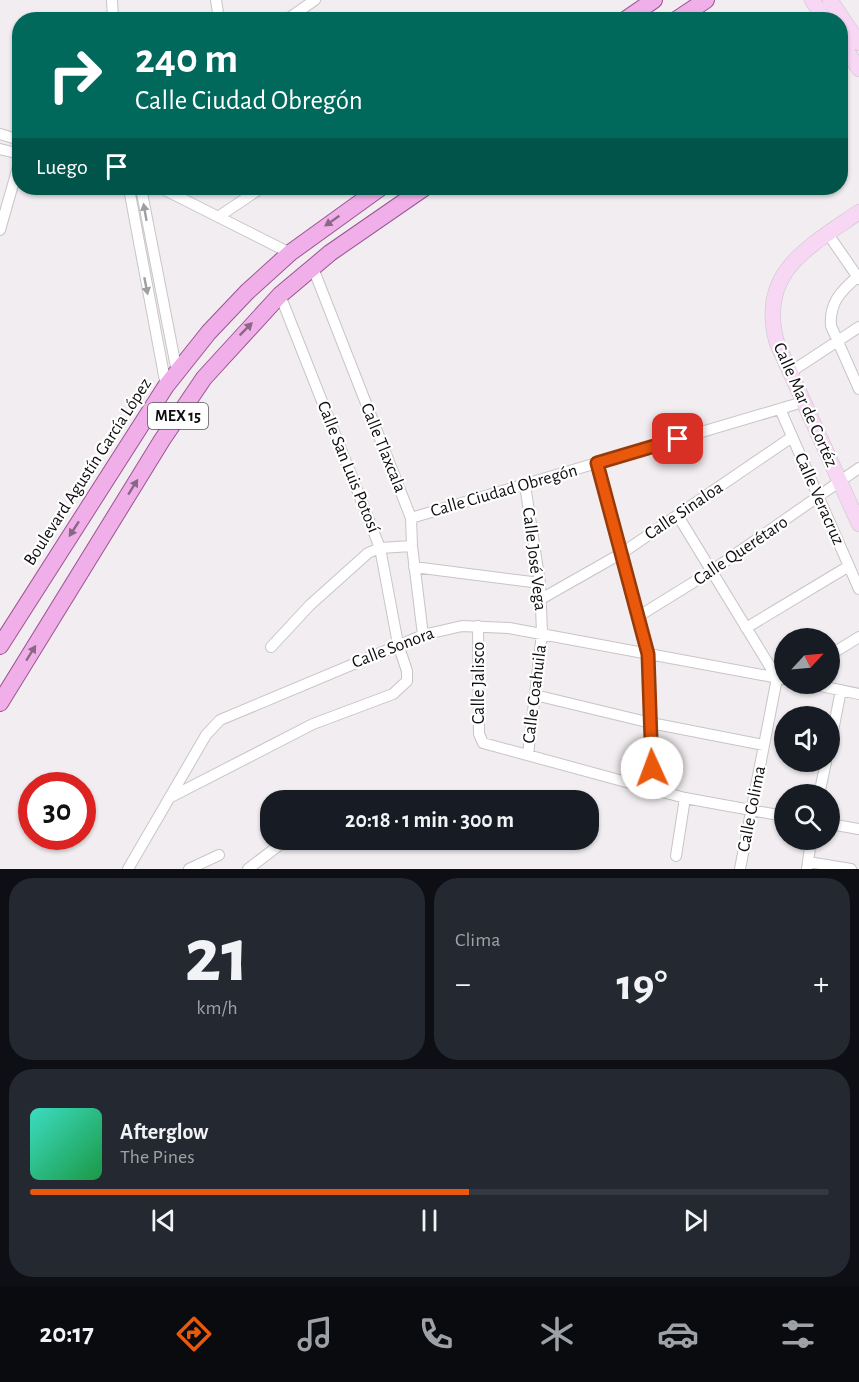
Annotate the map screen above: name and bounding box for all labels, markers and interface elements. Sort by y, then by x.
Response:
icon: right [36,36,114,114]
text: 240 m [135,38,238,80]
text: Calle Ciudad Obregón [135,87,363,114]
icon: arrive [100,150,133,183]
text: Luego [36,156,88,178]
one-way arrow [140,202,149,221]
one-way arrow [325,215,341,227]
one-way arrow [142,277,151,296]
one-way arrow [239,323,253,337]
street label: Calle Mar de Cortéz [770,340,840,470]
street label: Boulevard Agustín García López [21,375,155,569]
street label: Calle San Luis Potosí [313,399,383,536]
street label: Calle Tlaxcala [357,401,409,495]
road number: MEX 15 [148,403,208,429]
pin [652,413,703,464]
icon: arrive [661,422,694,455]
street label: Calle Veracruz [791,450,847,548]
street label: Calle Ciudad Obregón [429,461,579,521]
street label: Calle Sinaloa [642,478,726,544]
one-way arrow [127,479,138,495]
street label: Calle José Vega [519,506,549,612]
street label: Calle Querétaro [691,513,792,589]
one-way arrow [69,521,80,537]
street label: Calle Sonora [349,624,437,672]
north arrow [774,628,840,694]
map controls [774,628,840,850]
street label: Calle Jalisco [470,642,488,724]
street label: Calle Coahuila [520,643,550,745]
one-way arrow [25,645,36,661]
button: sound [774,706,840,772]
position arrow [620,736,684,800]
street label: Calle Colima [735,764,769,854]
speed limit sign: 30 [18,772,96,850]
button: search [774,784,840,850]
text: 20:18 · 1 min · 300 m [345,809,514,831]
text: 21 [185,918,249,996]
text: Clima [455,930,500,950]
text: 19° [616,963,668,1008]
text: − [455,968,471,1001]
text: + [813,968,829,1001]
text: km/h [196,998,238,1018]
text: Afterglow [120,1121,208,1143]
text: The Pines [120,1147,195,1167]
icon: previous [147,1204,180,1237]
icon: pause [413,1204,446,1237]
icon: next [679,1204,712,1237]
icon: directions [173,1313,215,1355]
icon: music [294,1313,336,1355]
icon: phone [415,1313,457,1355]
icon: climate [536,1313,578,1355]
icon: car [657,1313,699,1355]
icon: filters [777,1313,819,1355]
text: 20:17 [39,1320,94,1347]

